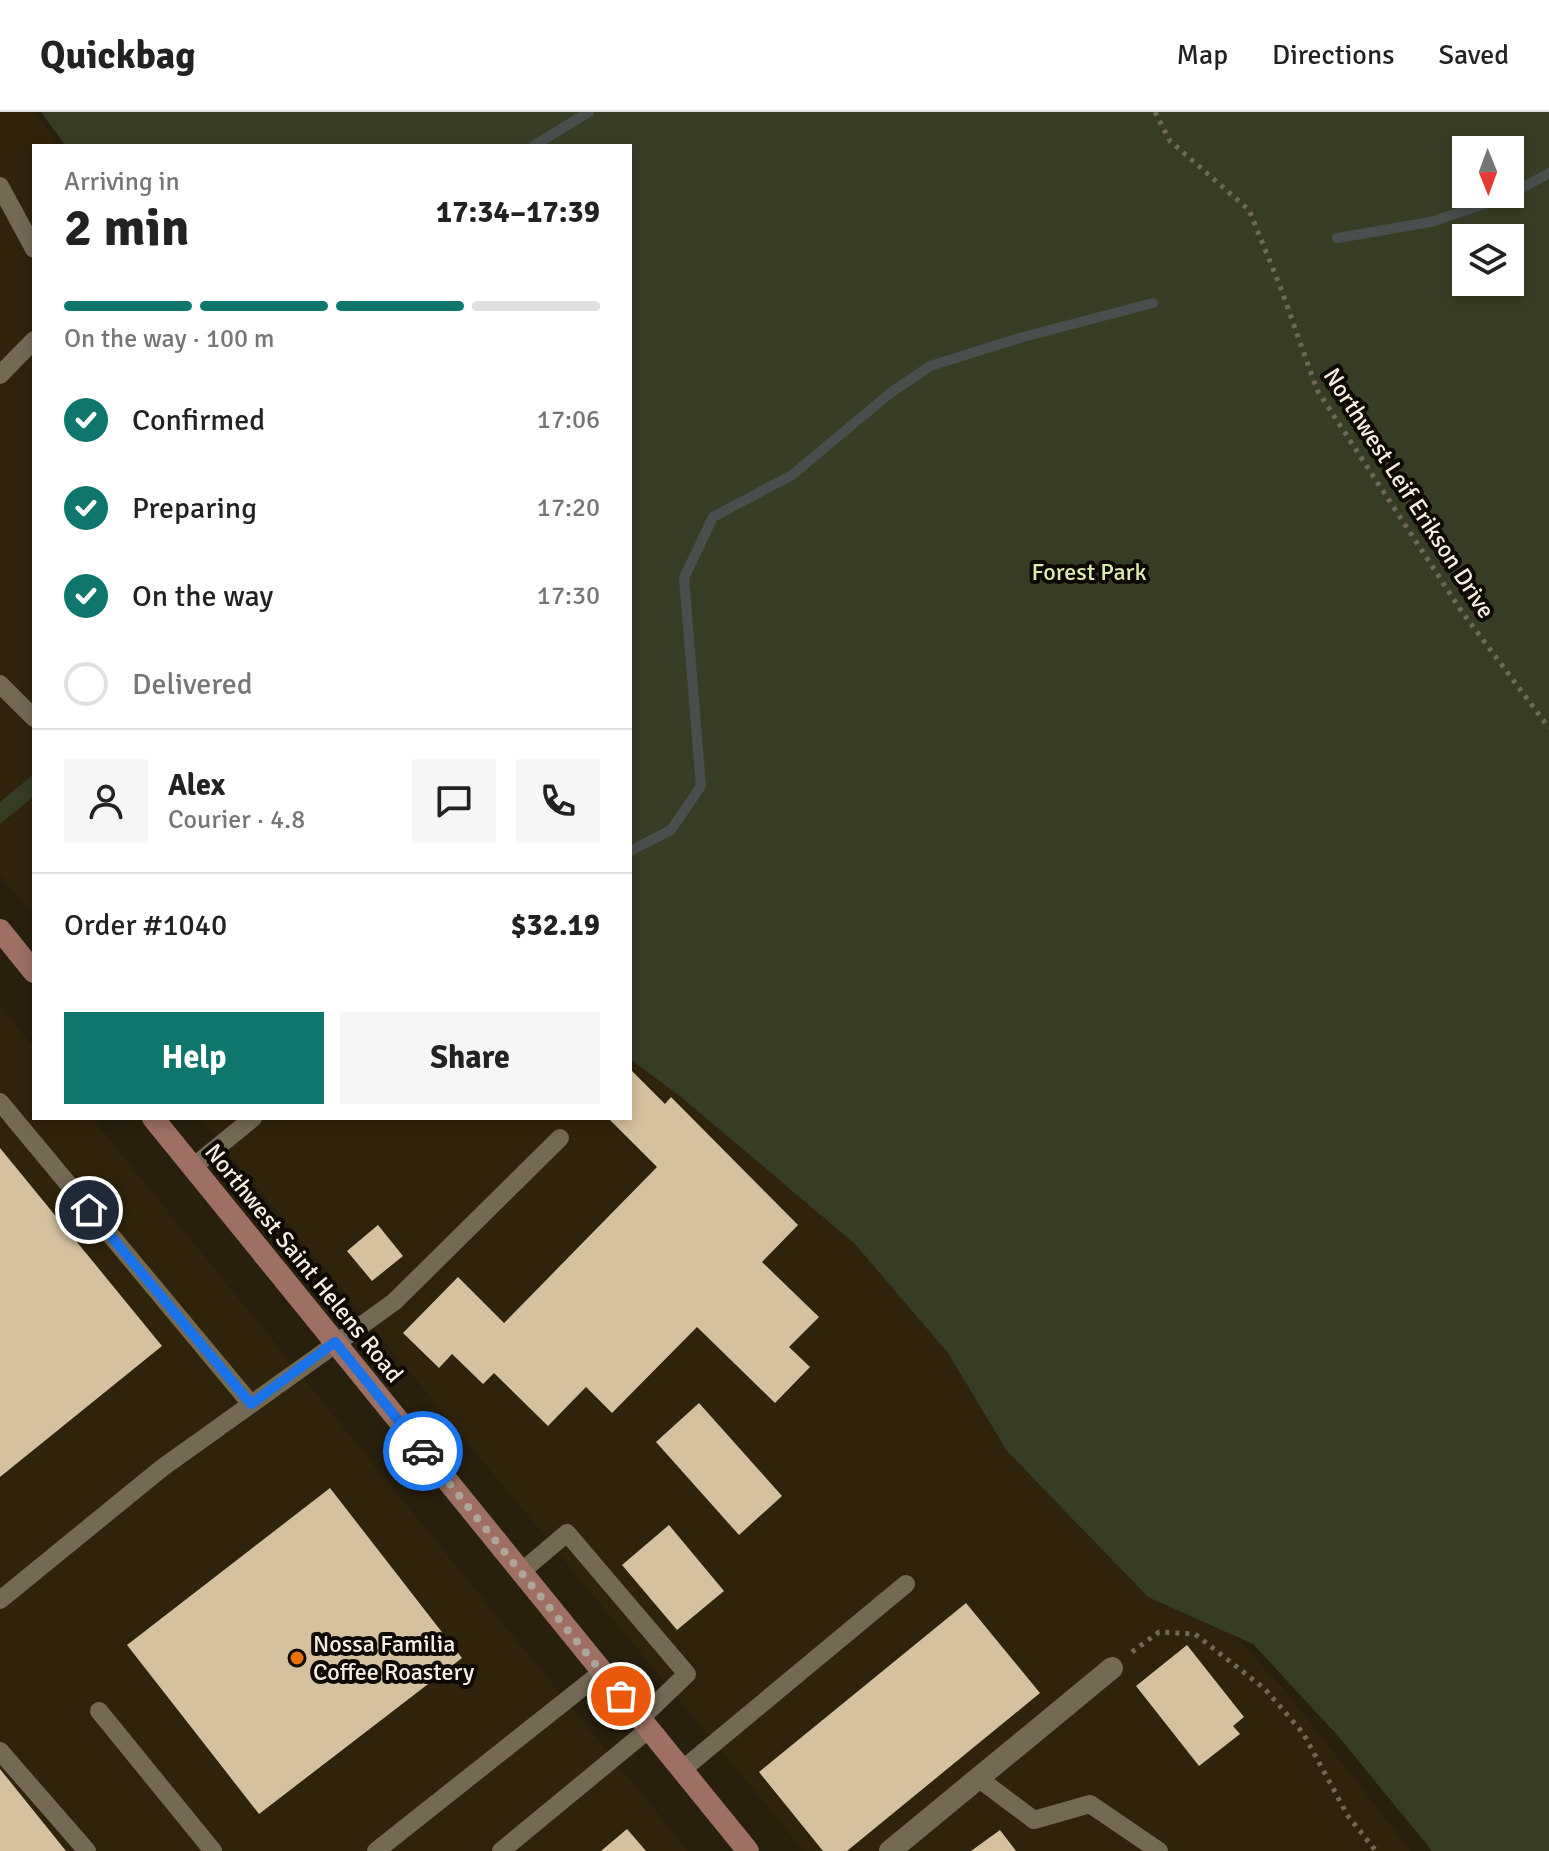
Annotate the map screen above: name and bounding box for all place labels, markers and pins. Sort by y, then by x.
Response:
pin [55,1176,123,1244]
place label: Nossa Familia Coffee Roastery [313,1629,474,1687]
marker: Nossa Familia Coffee Roastery [288,1649,306,1667]
pin [587,1662,655,1730]

